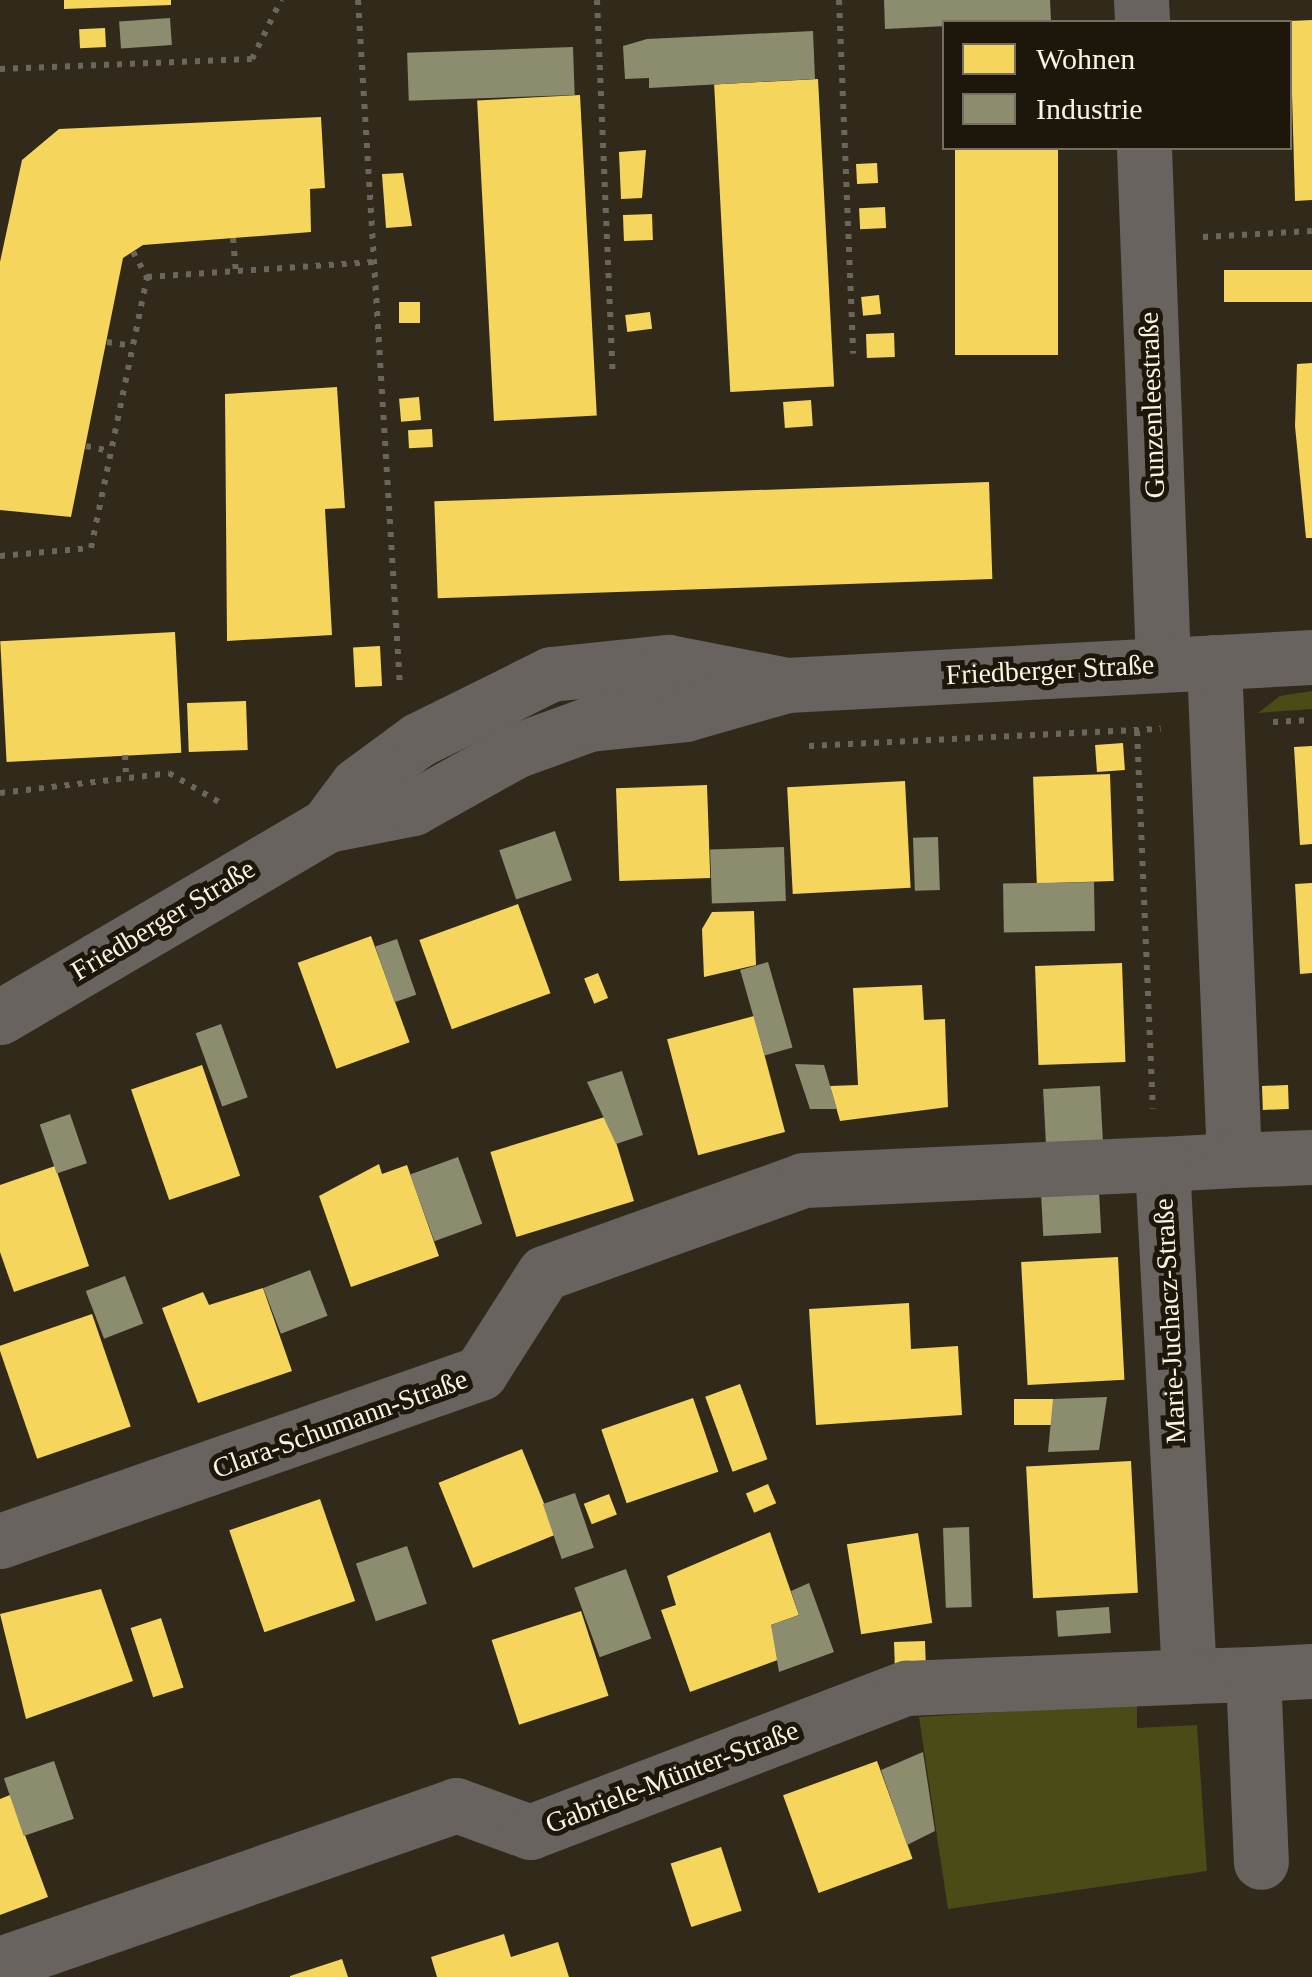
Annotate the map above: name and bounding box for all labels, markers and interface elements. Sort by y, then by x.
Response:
legend [942,20,1292,150]
text: Wohnen [1036,42,1135,75]
text: Industrie [1036,92,1143,125]
street label: Gunzenleestraße [1132,311,1172,499]
street label: Friedberger Straße [945,648,1155,692]
street label: Friedberger Straße [65,852,261,988]
street label: Marie-Juchacz-Straße [1147,1197,1193,1445]
street label: Clara-Schumann-Straße [208,1362,472,1486]
street label: Gabriele-Münter-Straße [541,1713,803,1841]

